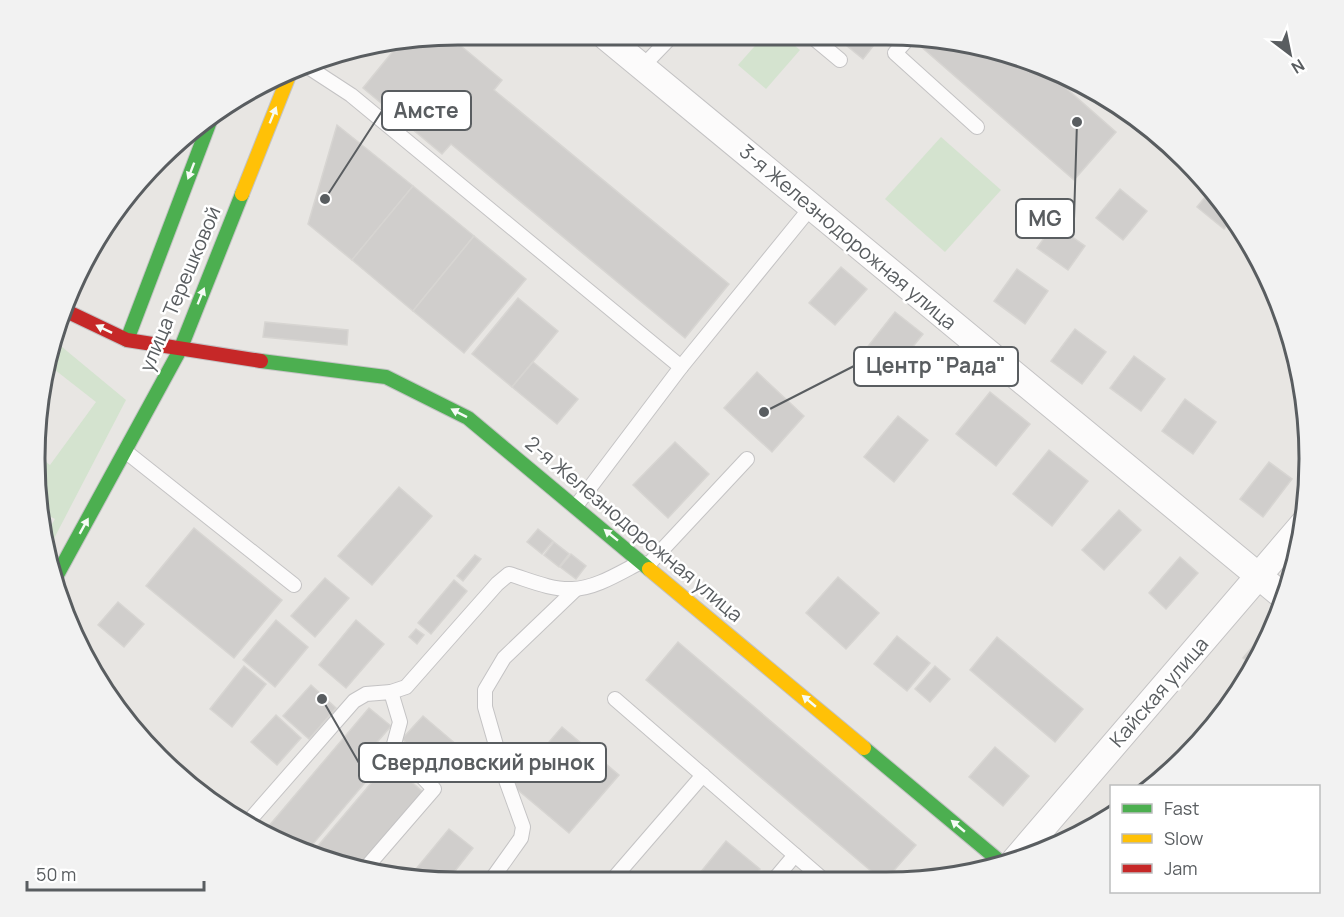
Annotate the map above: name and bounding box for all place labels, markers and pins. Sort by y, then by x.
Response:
callout: Амсте [382,91,471,130]
callout: MG [1016,199,1074,238]
callout: Центр "Рада" [854,347,1018,386]
callout: Свердловский рынок [359,743,606,782]

